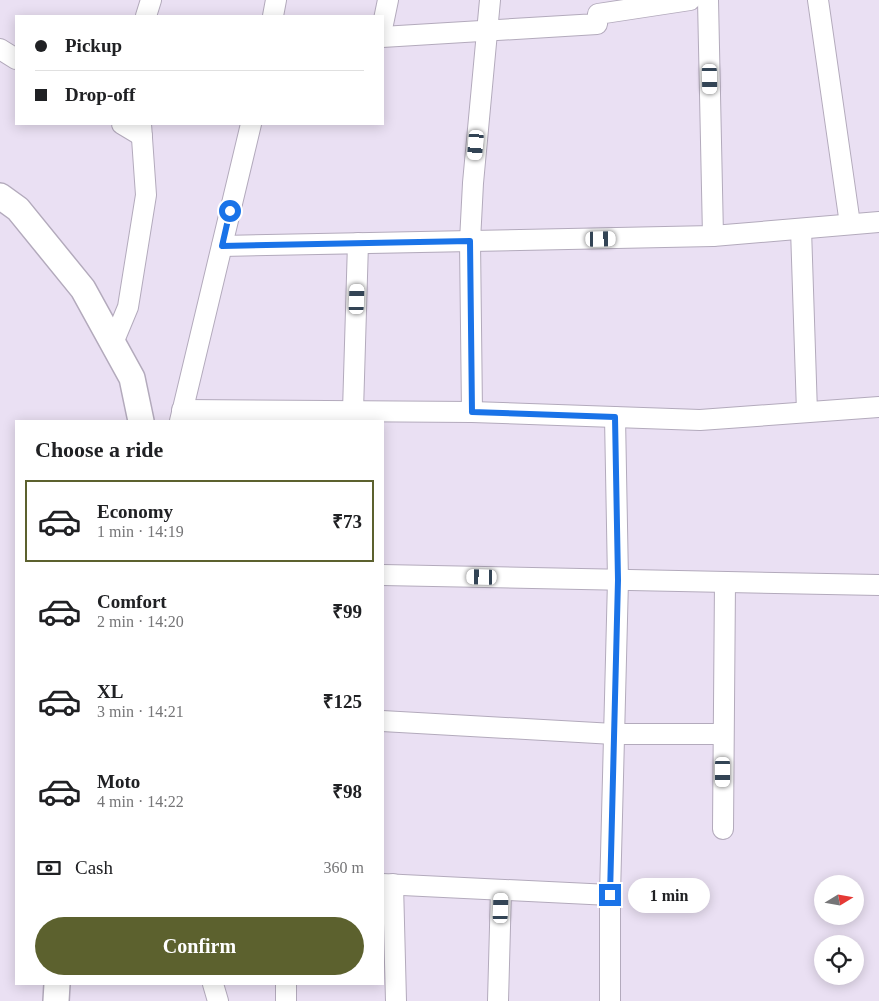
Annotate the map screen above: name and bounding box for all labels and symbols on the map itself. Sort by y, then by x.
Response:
car [702,64,717,94]
car [467,129,484,161]
route start [219,200,241,222]
car [585,231,616,247]
car [348,284,365,314]
car [466,569,497,585]
car [715,757,730,787]
north arrow [814,875,864,925]
callout: 1 min [628,878,710,912]
route end [599,884,621,906]
car [492,893,509,923]

